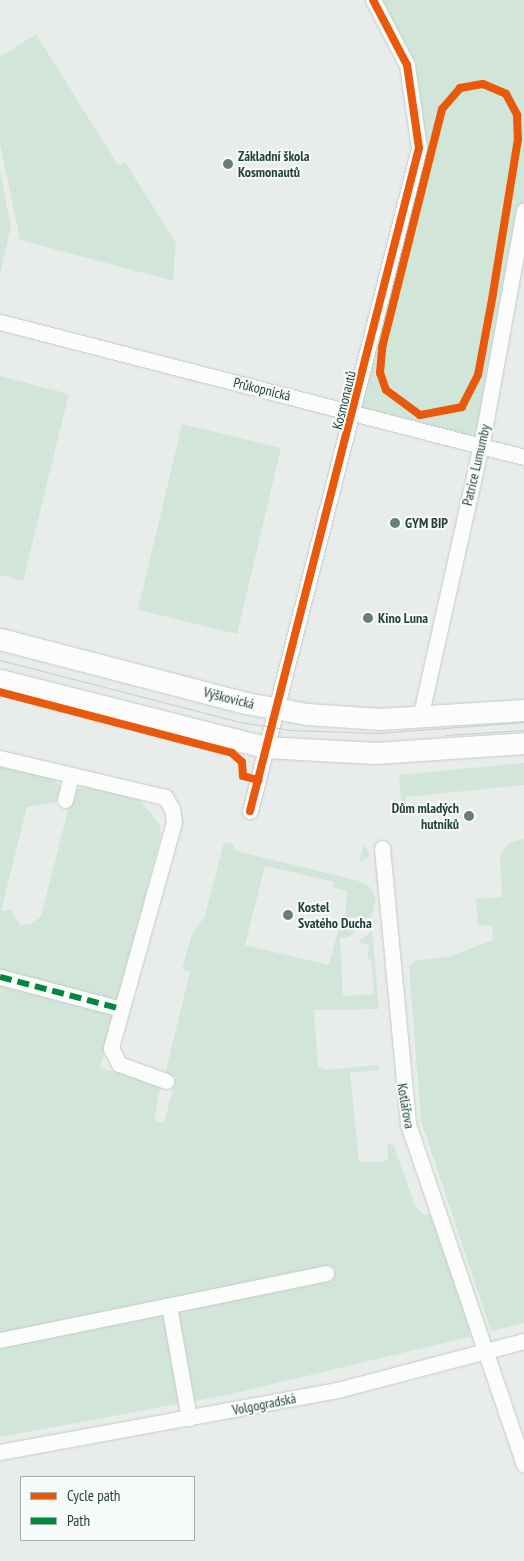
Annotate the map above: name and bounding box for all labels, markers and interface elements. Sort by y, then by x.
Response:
place label: Základní škola Kosmonautů [238,148,309,180]
marker: Základní škola Kosmonautů [222,158,234,170]
street label: Kosmonautů [329,369,359,431]
street label: Průkopnická [232,374,292,404]
street label: Patrice Lumumby [458,423,494,507]
place label: GYM BIP [405,515,448,531]
marker: GYM BIP [389,517,401,529]
place label: Kino Luna [378,610,428,626]
marker: Kino Luna [362,612,374,624]
street label: Výškovická [202,684,256,712]
place label: Dům mladých hutníků [392,800,459,832]
marker: Dům mladých hutníků [463,810,475,822]
place label: Kostel Svatého Ducha [298,899,372,932]
marker: Kostel Svatého Ducha [282,909,294,921]
street label: Kotlářova [394,1082,418,1130]
street label: Volgogradská [231,1390,297,1418]
legend [20,1476,195,1541]
text: Cycle path [67,1486,120,1505]
text: Path [67,1511,90,1530]

